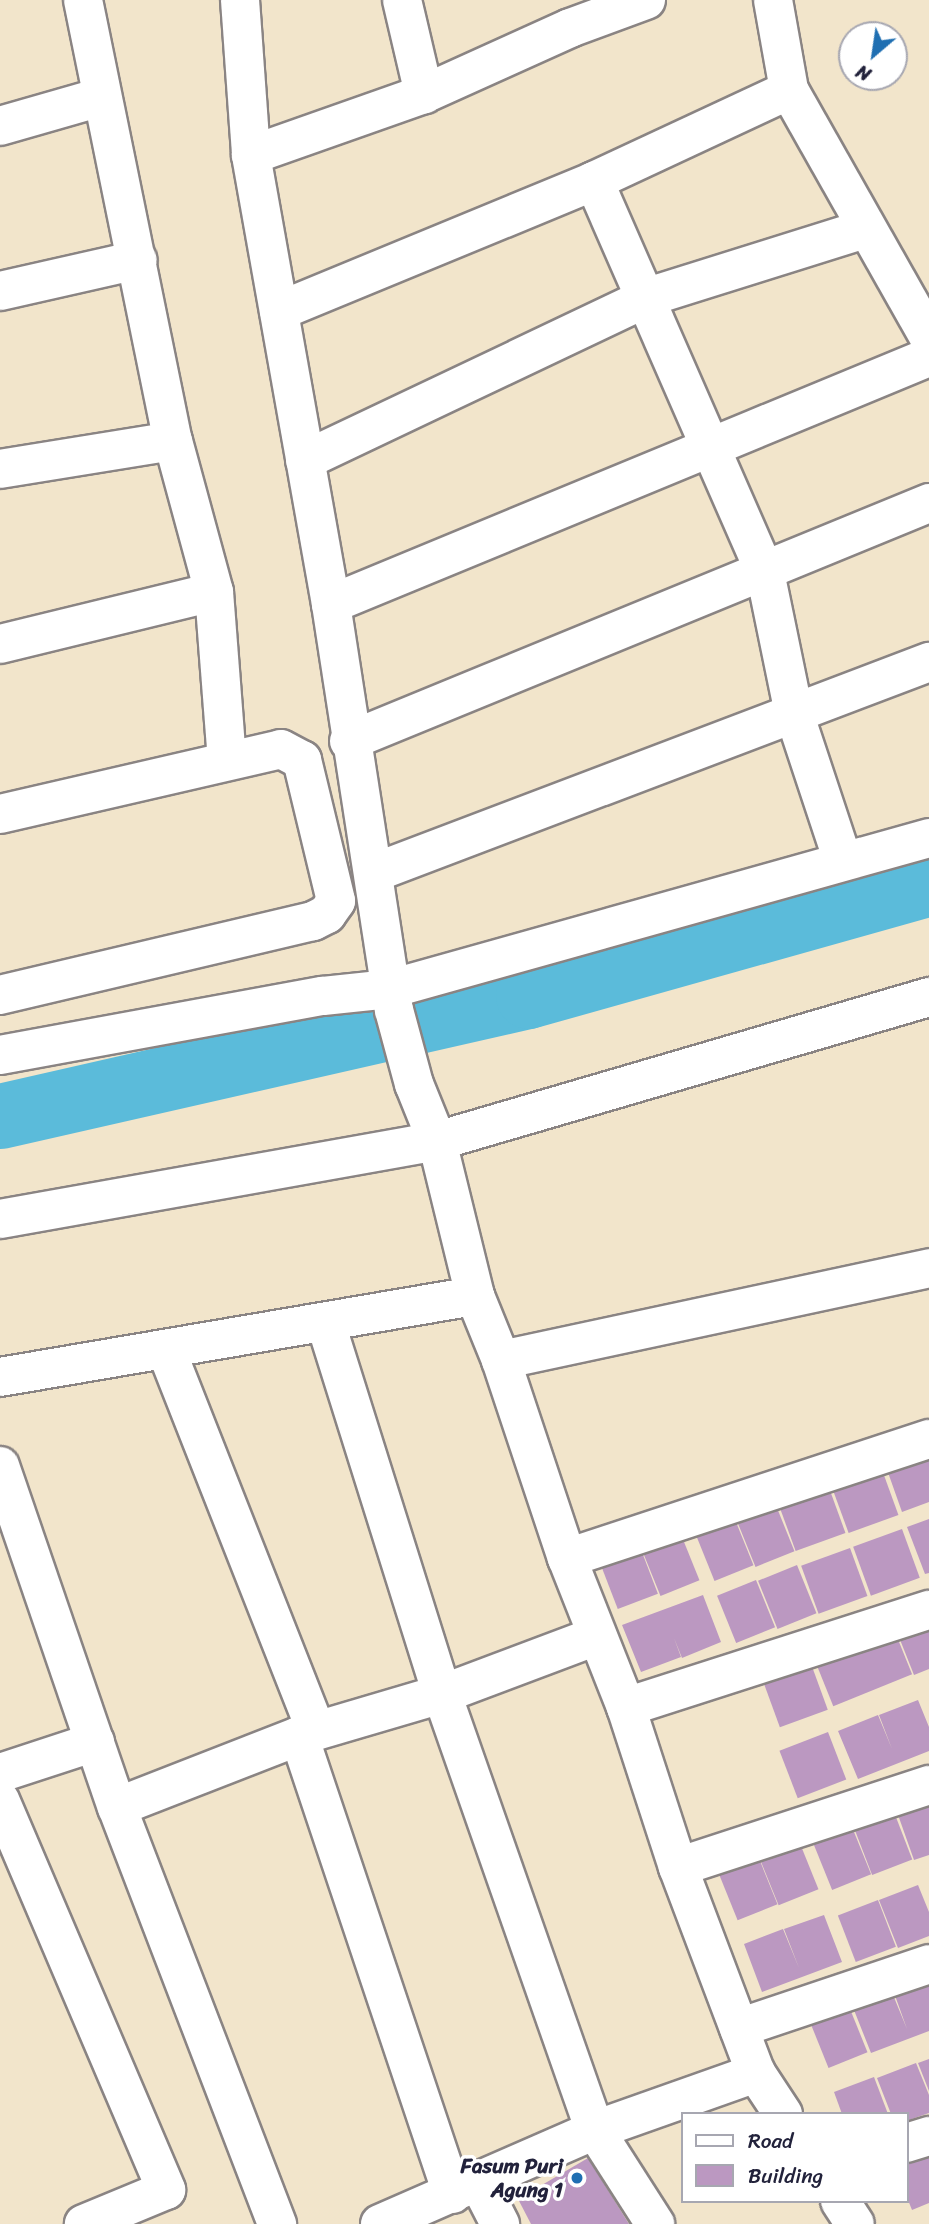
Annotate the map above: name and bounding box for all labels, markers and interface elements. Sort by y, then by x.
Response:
north arrow [838,21,908,91]
text: N [850,55,877,91]
legend [680,2112,908,2203]
text: Road [748,2122,793,2160]
place label: Fasum Puri Agung 1 [460,2153,563,2203]
text: Building [748,2157,823,2195]
marker: Fasum Puri Agung 1 [569,2170,585,2186]

